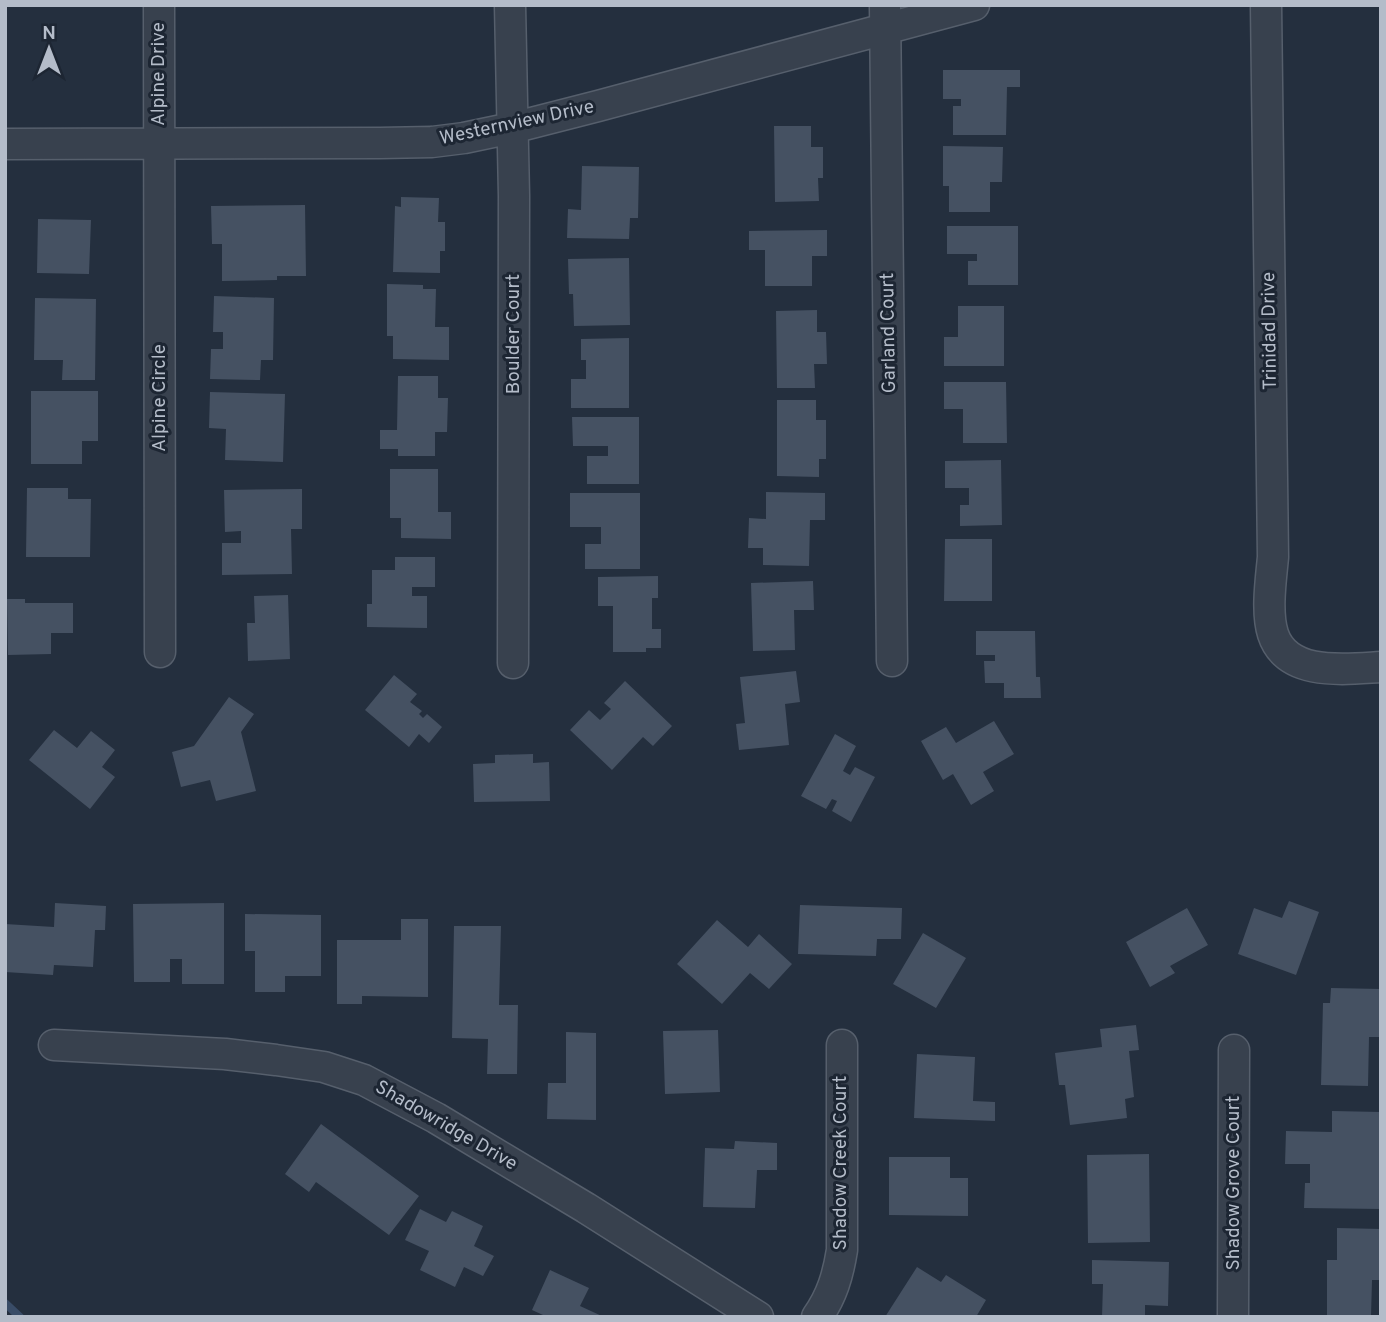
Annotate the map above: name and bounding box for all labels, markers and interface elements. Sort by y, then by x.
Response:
north arrow [14,14,84,84]
text: N [42,22,56,46]
street label: Alpine Drive [147,22,171,126]
street label: Westernview Drive [438,95,596,151]
street label: Garland Court [876,272,902,394]
street label: Trinidad Drive [1257,272,1283,390]
street label: Boulder Court [502,274,526,394]
street label: Alpine Circle [148,344,172,452]
street label: Shadowridge Drive [371,1076,521,1176]
street label: Shadow Creek Court [829,1076,853,1250]
street label: Shadow Grove Court [1222,1095,1246,1271]

